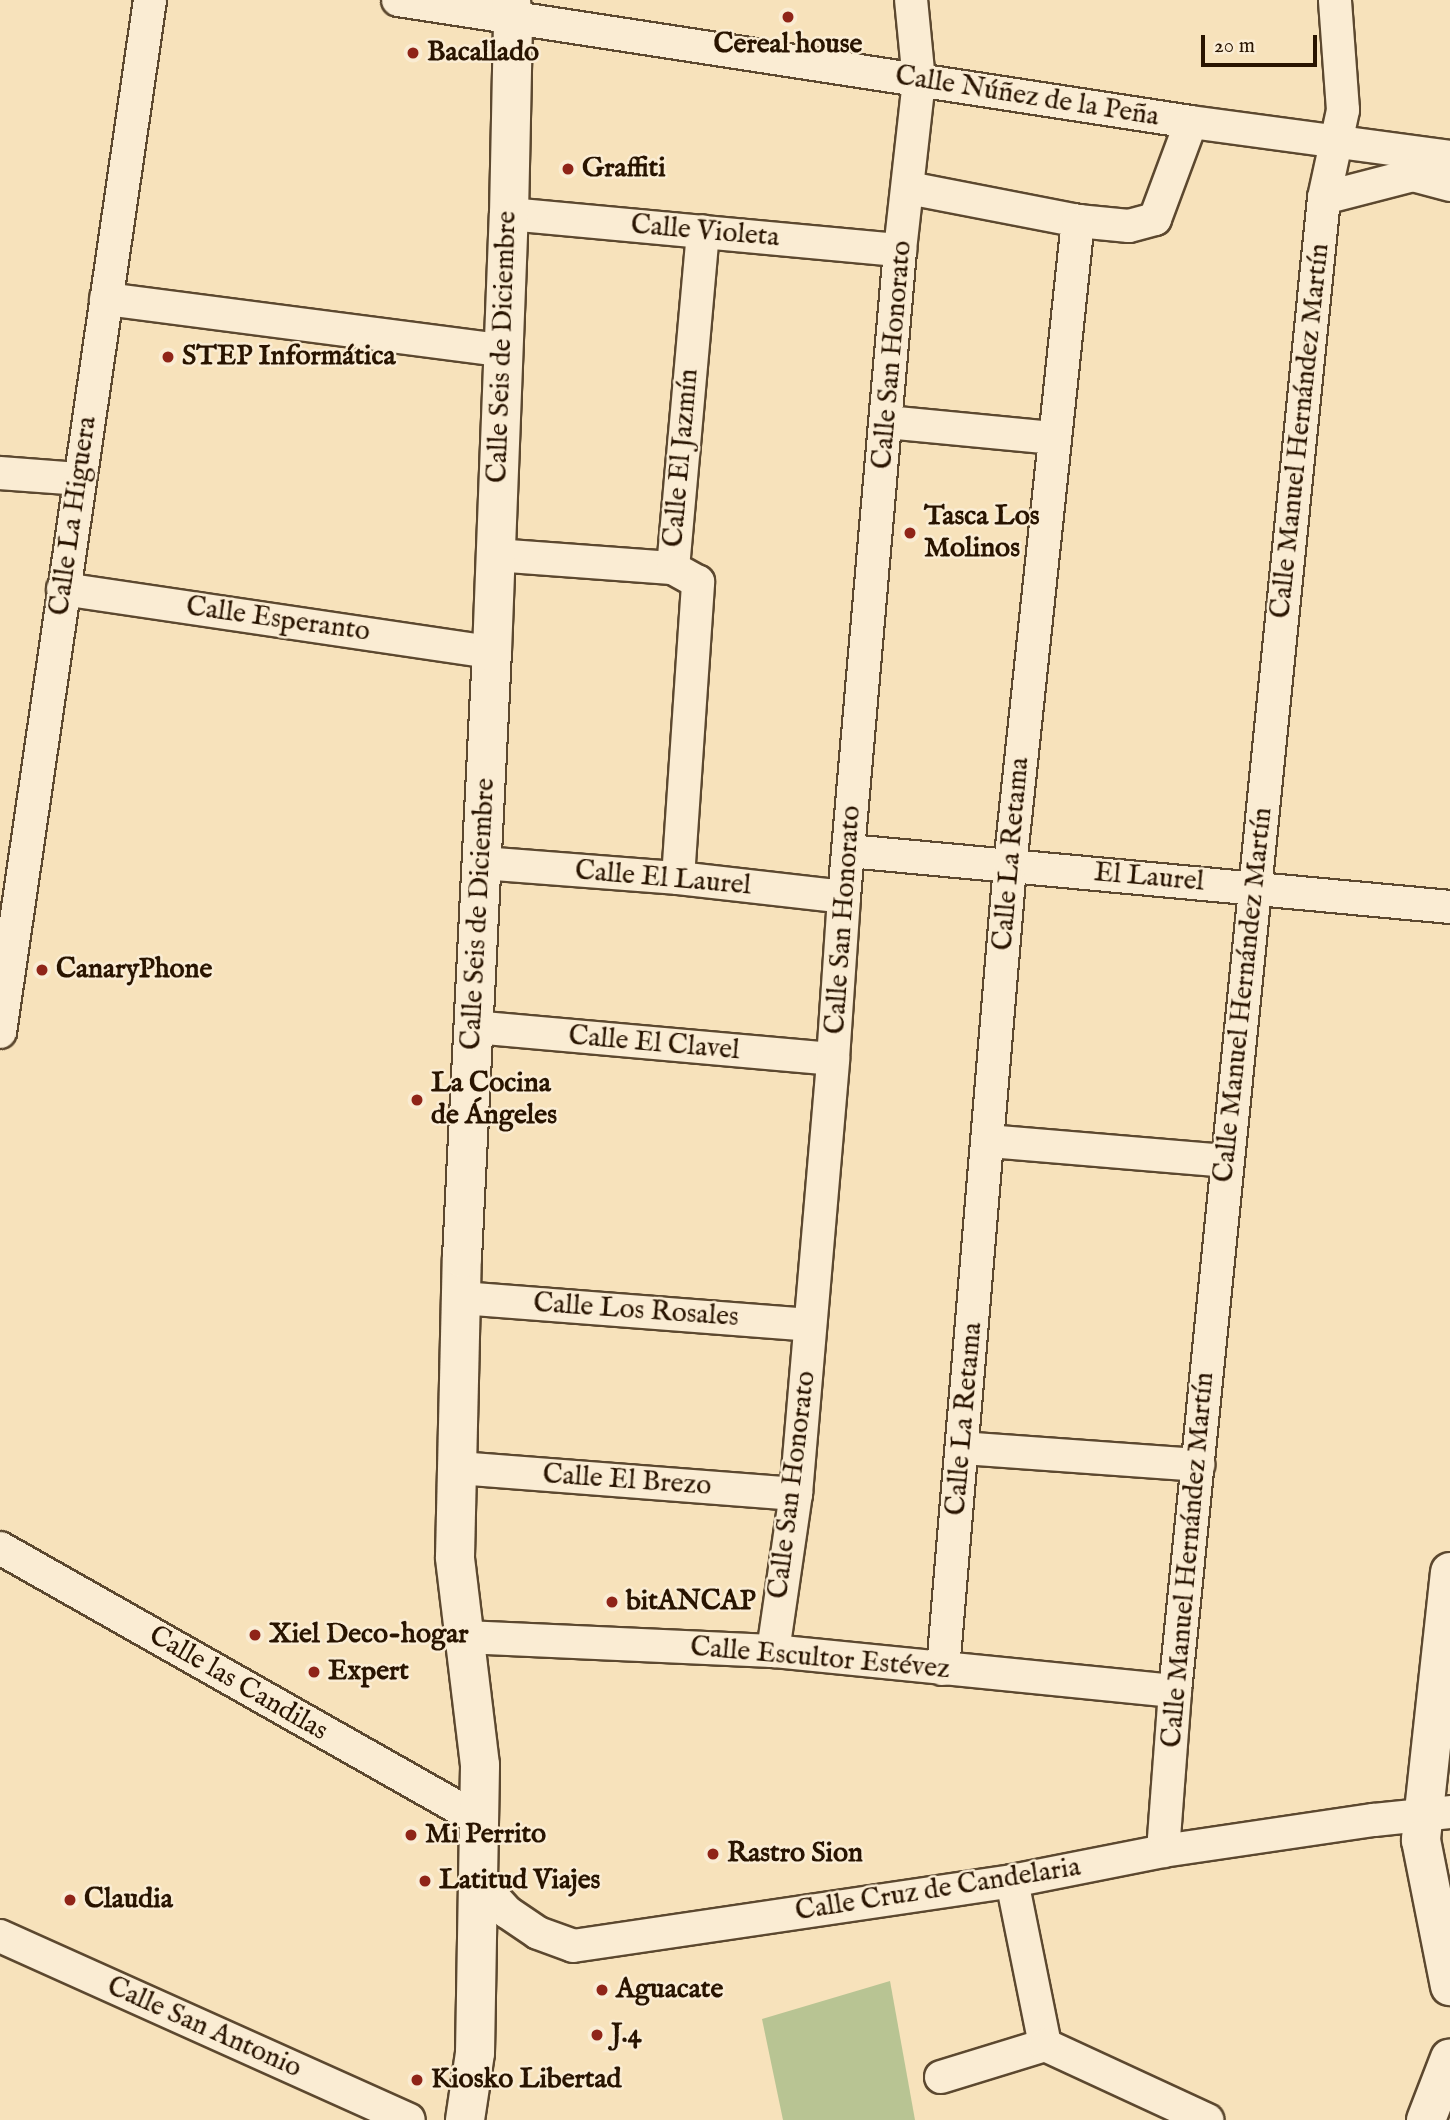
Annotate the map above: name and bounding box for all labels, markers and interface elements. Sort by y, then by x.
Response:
marker: Cereal house [780,9,796,25]
scale bar [1205,21,1320,65]
place label: Cereal house [714,28,862,62]
text: 20 m [1214,33,1255,60]
place label: Bacallado [427,36,539,70]
marker: Bacallado [405,45,421,61]
street label: Calle Núñez de la Peña [893,60,1161,134]
place label: Graffiti [582,152,666,186]
marker: Graffiti [560,161,576,177]
street label: Calle Violeta [629,209,781,255]
street label: Calle Seis de Diciembre [481,210,525,484]
street label: Calle San Honorato [866,239,920,471]
street label: Calle Manuel Hernández Martín [1265,242,1337,620]
place label: STEP Informática [182,340,396,374]
marker: STEP Informática [160,349,176,365]
street label: Calle El Jazmín [657,367,707,549]
street label: Calle La Higuera [43,414,105,618]
place label: Tasca Los Molinos [924,500,1040,566]
marker: Tasca Los Molinos [902,525,918,541]
street label: Calle Esperanto [184,590,372,650]
street label: Calle La Retama [987,756,1037,952]
street label: Calle Seis de Diciembre [455,777,503,1051]
street label: Calle San Honorato [819,804,869,1036]
street label: Calle Manuel Hernández Martín [1208,806,1280,1184]
street label: Calle El Laurel [573,855,753,903]
street label: El Laurel [1092,856,1206,900]
place label: CanaryPhone [56,953,212,987]
marker: CanaryPhone [34,962,50,978]
street label: Calle El Clavel [567,1020,741,1068]
place label: La Cocina de Ángeles [431,1067,557,1133]
marker: La Cocina de Ángeles [409,1092,425,1108]
street label: Calle Los Rosales [532,1287,740,1335]
street label: Calle La Retama [940,1321,990,1517]
street label: Calle San Honorato [762,1369,824,1601]
street label: Calle Manuel Hernández Martín [1156,1371,1222,1749]
street label: Calle El Brezo [541,1458,713,1504]
place label: bitANCAP [626,1585,756,1619]
marker: bitANCAP [604,1594,620,1610]
place label: Xiel Deco-hogar [269,1618,469,1652]
street label: Calle las Candilas [143,1619,333,1749]
marker: Xiel Deco-hogar [247,1627,263,1643]
street label: Calle Escultor Estévez [689,1631,951,1687]
place label: Expert [328,1655,409,1689]
marker: Expert [306,1664,322,1680]
place label: Mi Perrito [425,1818,546,1852]
marker: Mi Perrito [403,1827,419,1843]
place label: Rastro Sion [727,1837,863,1871]
marker: Rastro Sion [705,1846,721,1862]
street label: Calle Cruz de Candelaria [793,1851,1083,1929]
place label: Latitud Viajes [439,1864,600,1898]
marker: Latitud Viajes [417,1873,433,1889]
place label: Claudia [84,1883,173,1917]
marker: Claudia [62,1892,78,1908]
street label: Calle San Antonio [102,1970,306,2086]
place label: Aguacate [616,1973,723,2007]
marker: Aguacate [594,1982,610,1998]
place label: J.4 [611,2018,642,2052]
marker: J.4 [589,2027,605,2043]
place label: Kiosko Libertad [431,2063,622,2097]
marker: Kiosko Libertad [409,2072,425,2088]

